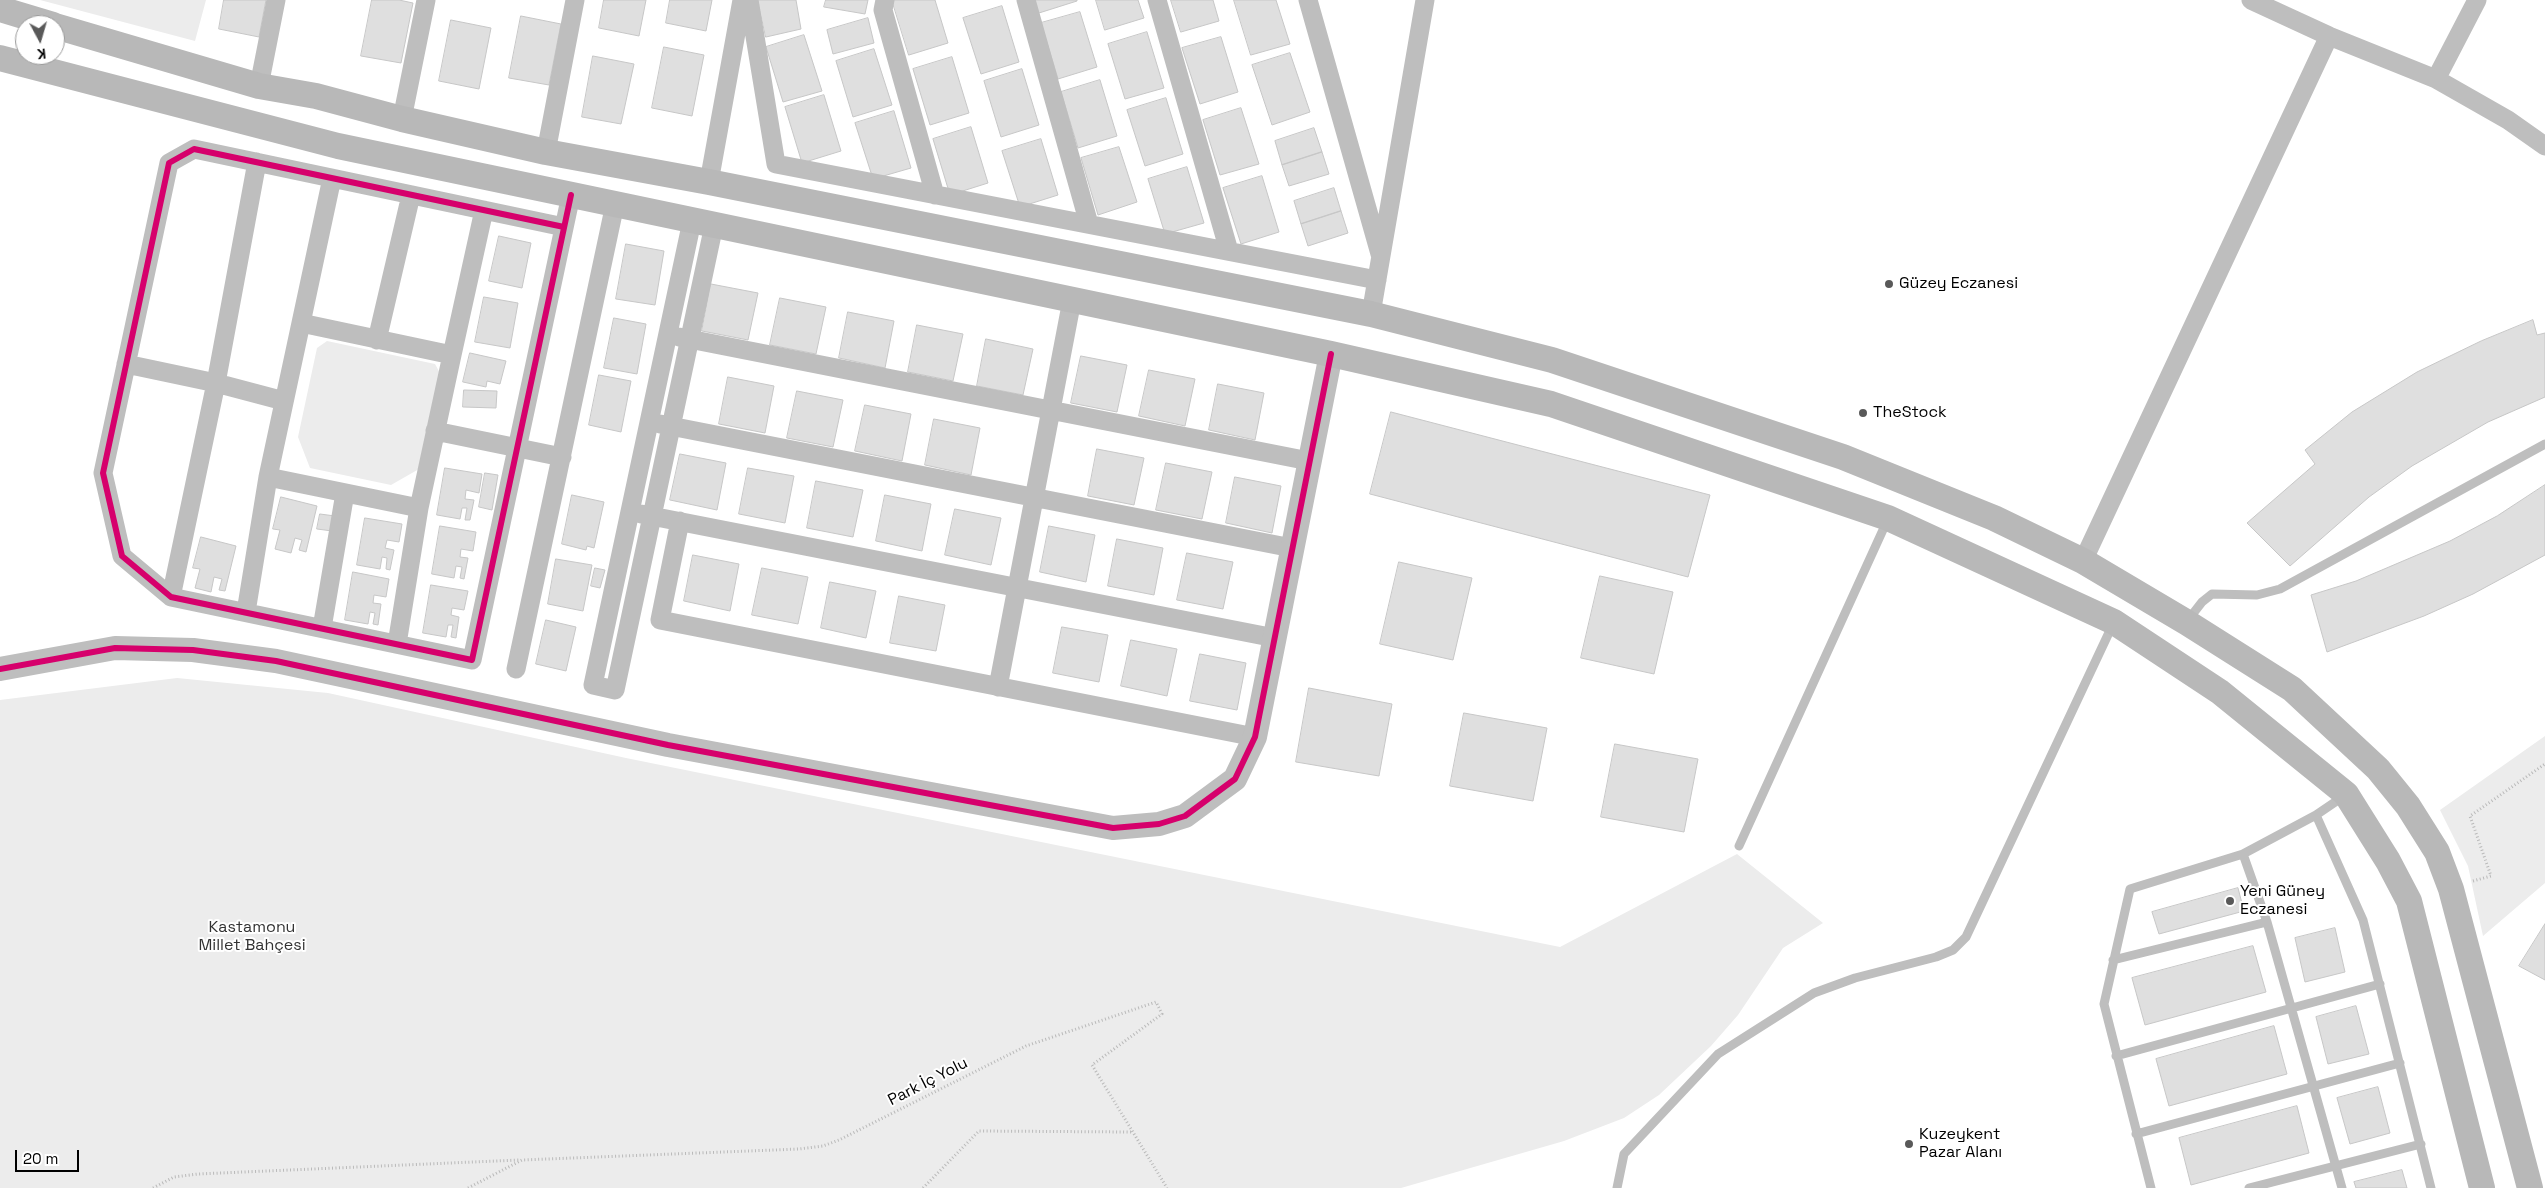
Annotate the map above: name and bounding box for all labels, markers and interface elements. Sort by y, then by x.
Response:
north arrow [15,15,65,65]
text: K [36,45,47,63]
place label: Güzey Eczanesi [1899,274,2018,294]
marker: Güzey Eczanesi [1883,278,1895,290]
place label: TheStock [1873,403,1947,423]
marker: TheStock [1857,407,1869,419]
place label: Yeni Güney Eczanesi [2240,882,2325,920]
marker: Yeni Güney Eczanesi [2224,895,2236,907]
park label: Kastamonu Millet Bahçesi [198,918,306,956]
street label: Park İç Yolu [885,1054,971,1110]
place label: Kuzeykent Pazar Alanı [1919,1125,2002,1163]
marker: Kuzeykent Pazar Alanı [1903,1138,1915,1150]
scale bar [18,1140,81,1172]
text: 20 m [23,1149,58,1168]

